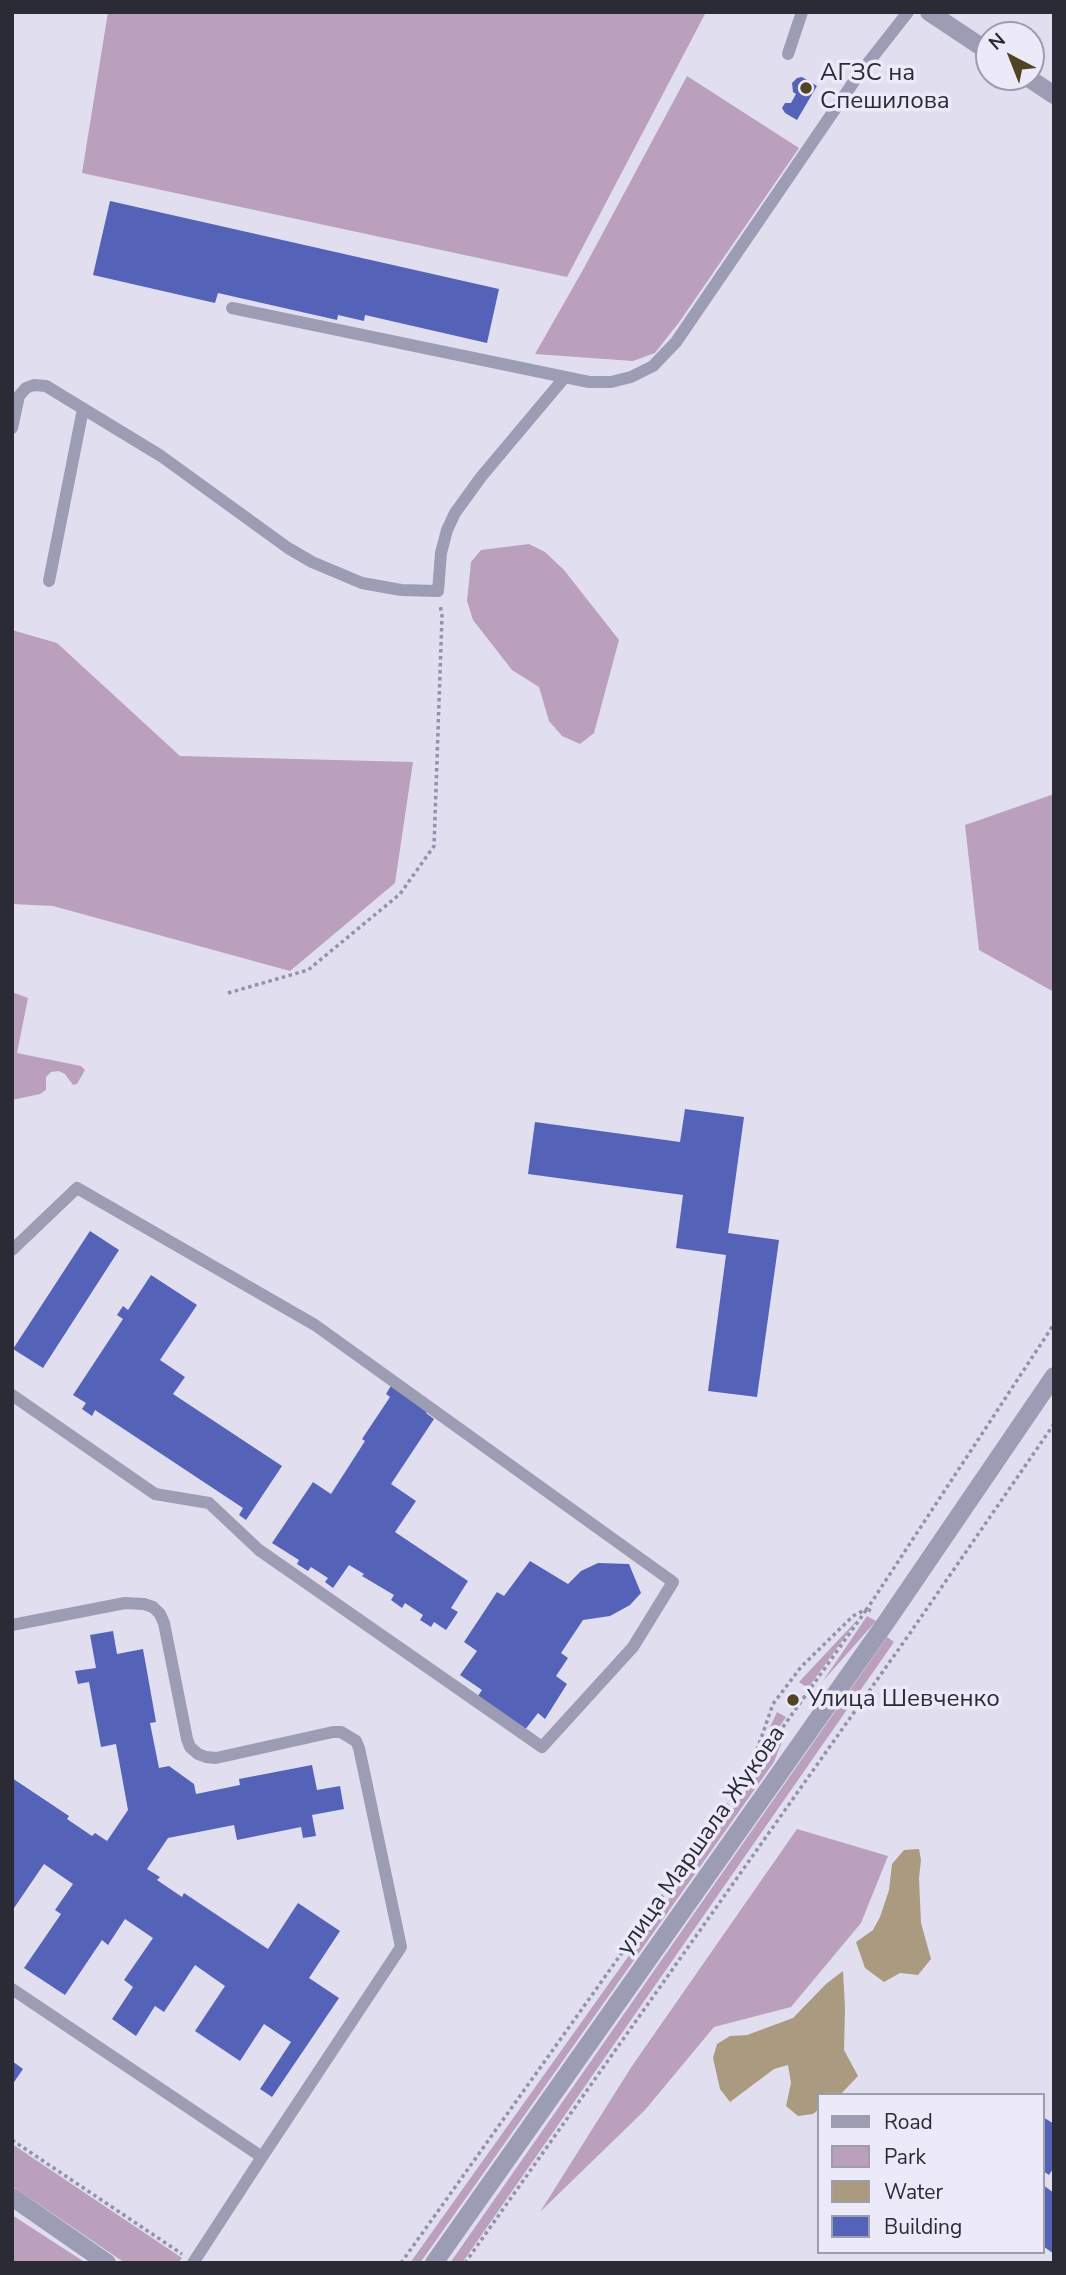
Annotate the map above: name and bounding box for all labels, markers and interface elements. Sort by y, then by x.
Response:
north arrow [975,21,1045,91]
text: N [983,27,1011,56]
place label: АГЗС на Спешилова [820,60,950,116]
marker: АГЗС на Спешилова [798,80,814,96]
place label: Улица Шевченко [807,1686,1000,1714]
marker: Улица Шевченко [785,1692,801,1708]
street label: улица Маршала Жукова [612,1721,792,1961]
legend [818,2093,1045,2254]
text: Road [884,2108,933,2136]
text: Park [884,2143,926,2171]
text: Water [884,2178,943,2206]
text: Building [884,2213,962,2241]

